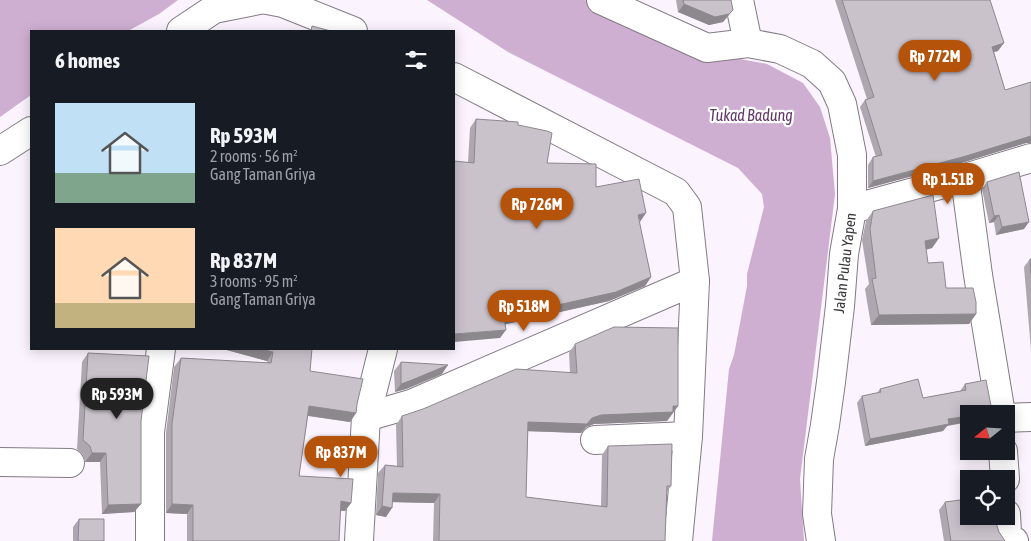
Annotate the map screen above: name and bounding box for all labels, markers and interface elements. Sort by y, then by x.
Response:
pin: Rp 772M [889,39,981,82]
icon: filters [402,46,430,74]
text: Rp 772M [909,47,961,65]
text: 6 homes [55,48,120,72]
water label: Tukad Badung [709,106,793,125]
icon: home [95,123,155,183]
text: Rp 593M [210,123,277,147]
text: 2 rooms · 56 m² [210,147,298,165]
pin: Rp 1.51B [896,162,1000,205]
text: Gang Taman Griya [210,165,316,183]
text: Rp 1.51B [923,170,973,188]
pin: Rp 726M [491,188,583,230]
text: Rp 726M [511,195,563,213]
street label: Jalan Pulau Yapen [830,212,859,314]
icon: home [95,248,155,308]
text: Rp 837M [210,248,277,272]
text: 3 rooms · 95 m² [210,272,298,290]
text: Gang Taman Griya [210,290,316,308]
pin: Rp 518M [478,290,570,332]
text: Rp 518M [498,297,550,315]
pin: Rp 593M [71,378,163,420]
text: Rp 593M [91,385,143,403]
north arrow [960,405,1015,460]
map controls [960,405,1015,525]
pin: Rp 837M [295,436,387,478]
text: Rp 837M [315,443,367,461]
button: locate [960,470,1015,525]

